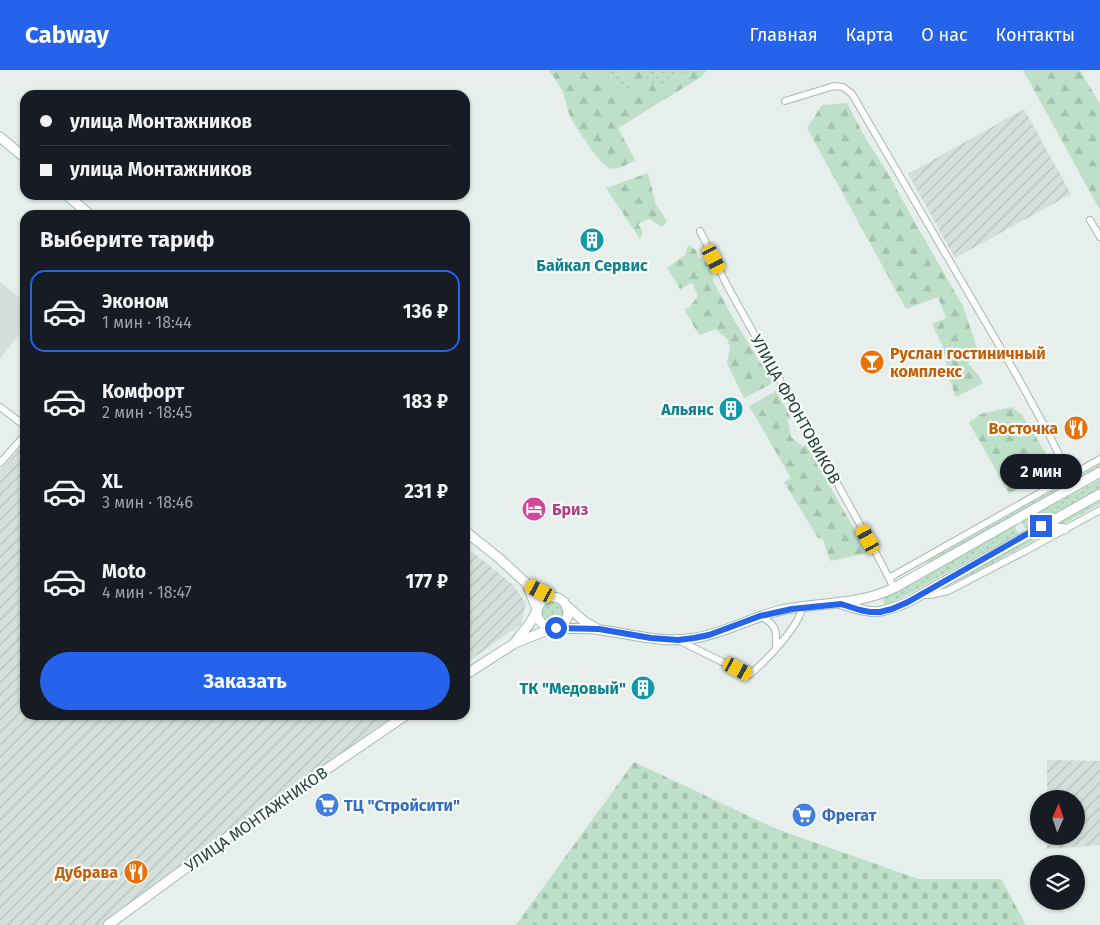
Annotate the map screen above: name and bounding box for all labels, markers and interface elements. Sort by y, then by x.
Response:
text: Cabway [25,21,109,49]
text: Главная [750,24,818,46]
text: Карта [846,24,893,46]
text: О нас [921,24,968,46]
text: Контакты [996,24,1075,46]
text: улица Монтажников [70,110,252,133]
text: улица Монтажников [70,158,252,181]
text: Выберите тариф [40,226,215,253]
building icon: Байкал Сервис [579,227,605,253]
car [700,242,727,276]
place label: Байкал Сервис [536,256,648,275]
icon: car [42,289,87,334]
text: Эконом [102,290,169,313]
text: 136 ₽ [403,300,448,323]
text: 1 мин · 18:44 [102,313,192,332]
street label: УЛИЦА ФРОНТОВИКОВ [747,331,845,487]
place label: Руслан гостиничный комплекс [890,344,1046,381]
bar icon: Руслан гостиничный комплекс [859,349,885,375]
icon: car [42,379,87,424]
text: Комфорт [102,380,184,403]
text: 183 ₽ [402,390,448,413]
building icon: Альянс [718,396,744,422]
place label: Альянс [660,400,714,419]
text: 2 мин · 18:45 [102,403,192,422]
restaurant icon: Восточка [1063,415,1089,441]
place label: Восточка [989,419,1058,438]
callout: 2 мин [1000,454,1082,488]
text: 2 мин [1020,462,1062,481]
icon: car [42,469,87,514]
text: XL [102,470,123,493]
text: 231 ₽ [404,480,448,503]
text: 3 мин · 18:46 [102,493,193,512]
hotel icon: Бриз [521,496,547,522]
place label: Бриз [552,500,589,519]
route end [1030,515,1052,537]
car [854,522,881,556]
icon: car [42,559,87,604]
text: Moto [102,560,146,583]
text: 177 ₽ [406,570,448,593]
car [523,578,556,604]
text: 4 мин · 18:47 [102,583,192,602]
route start [545,617,567,639]
button: Заказать [40,652,450,710]
car [721,655,754,683]
building icon: ТК "Медовый" [630,675,656,701]
place label: ТК "Медовый" [520,679,626,698]
street label: УЛИЦА МОНТАЖНИКОВ [181,763,331,876]
north arrow [1030,790,1085,845]
map controls [1030,790,1085,910]
supermarket icon: ТЦ "Стройсити" [314,792,340,818]
place label: ТЦ "Стройсити" [344,796,460,815]
supermarket icon: Фрегат [791,802,817,828]
place label: Фрегат [822,806,877,825]
button: layers [1030,855,1085,910]
restaurant icon: Дубрава [123,859,149,885]
place label: Дубрава [54,863,118,882]

